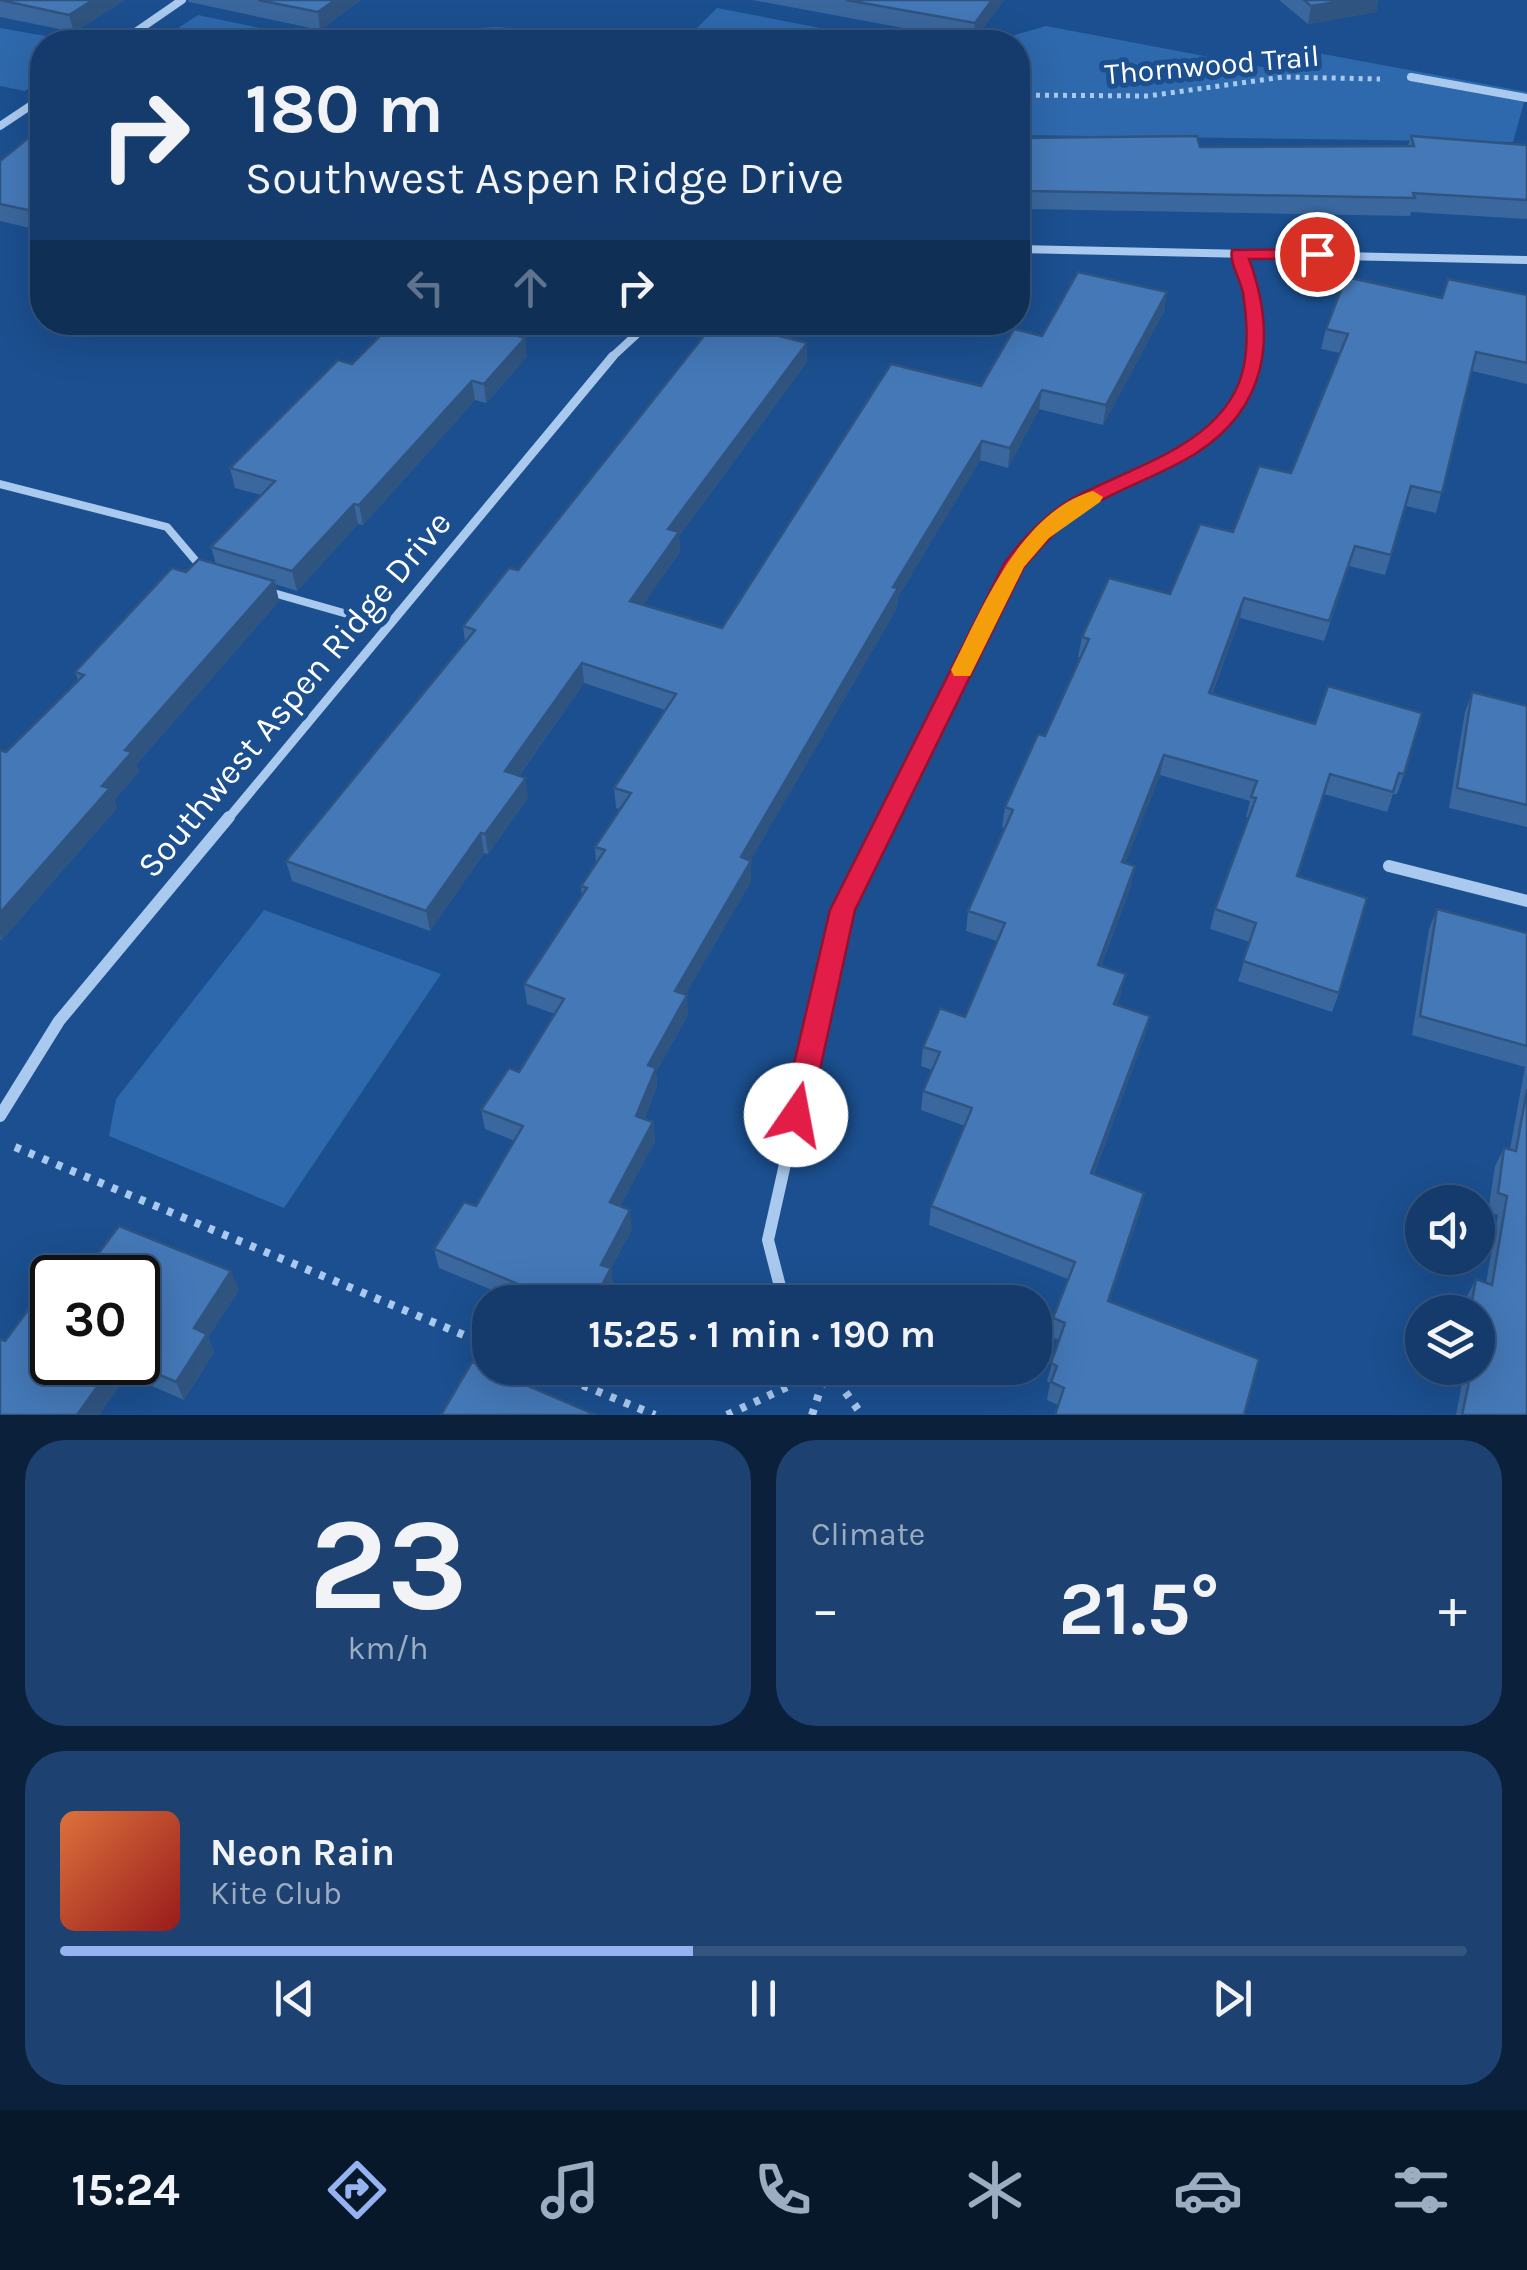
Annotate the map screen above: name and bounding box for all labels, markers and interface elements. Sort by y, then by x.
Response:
street label: Thornwood Trail [1103,38,1321,92]
text: 180 m [245,68,444,150]
icon: right [80,70,210,200]
text: Southwest Aspen Ridge Drive [245,152,844,204]
pin [1275,212,1360,297]
icon: arrive [1290,227,1345,282]
icon: left [398,260,453,315]
icon: ahead [503,260,558,315]
icon: right [608,260,663,315]
street label: Southwest Aspen Ridge Drive [129,503,460,886]
position arrow [744,1063,848,1167]
map controls [1405,1185,1495,1385]
button: sound [1405,1185,1495,1275]
speed limit sign: 30 [30,1255,160,1385]
button: layers [1405,1295,1495,1385]
text: 15:25 · 1 min · 190 m [588,1312,936,1357]
text: 23 [308,1489,468,1641]
text: Climate [811,1516,925,1553]
text: 21.5° [1058,1565,1220,1653]
text: − [811,1577,840,1641]
text: + [1438,1577,1467,1641]
text: km/h [347,1630,429,1667]
text: Neon Rain [210,1830,395,1875]
text: Kite Club [210,1875,342,1912]
icon: previous [267,1971,322,2026]
icon: pause [736,1971,791,2026]
icon: next [1205,1971,1260,2026]
icon: directions [322,2155,392,2225]
icon: music [535,2155,605,2225]
icon: phone [748,2155,818,2225]
icon: climate [960,2155,1030,2225]
icon: car [1173,2155,1243,2225]
icon: filters [1386,2155,1456,2225]
text: 15:24 [71,2164,180,2216]

